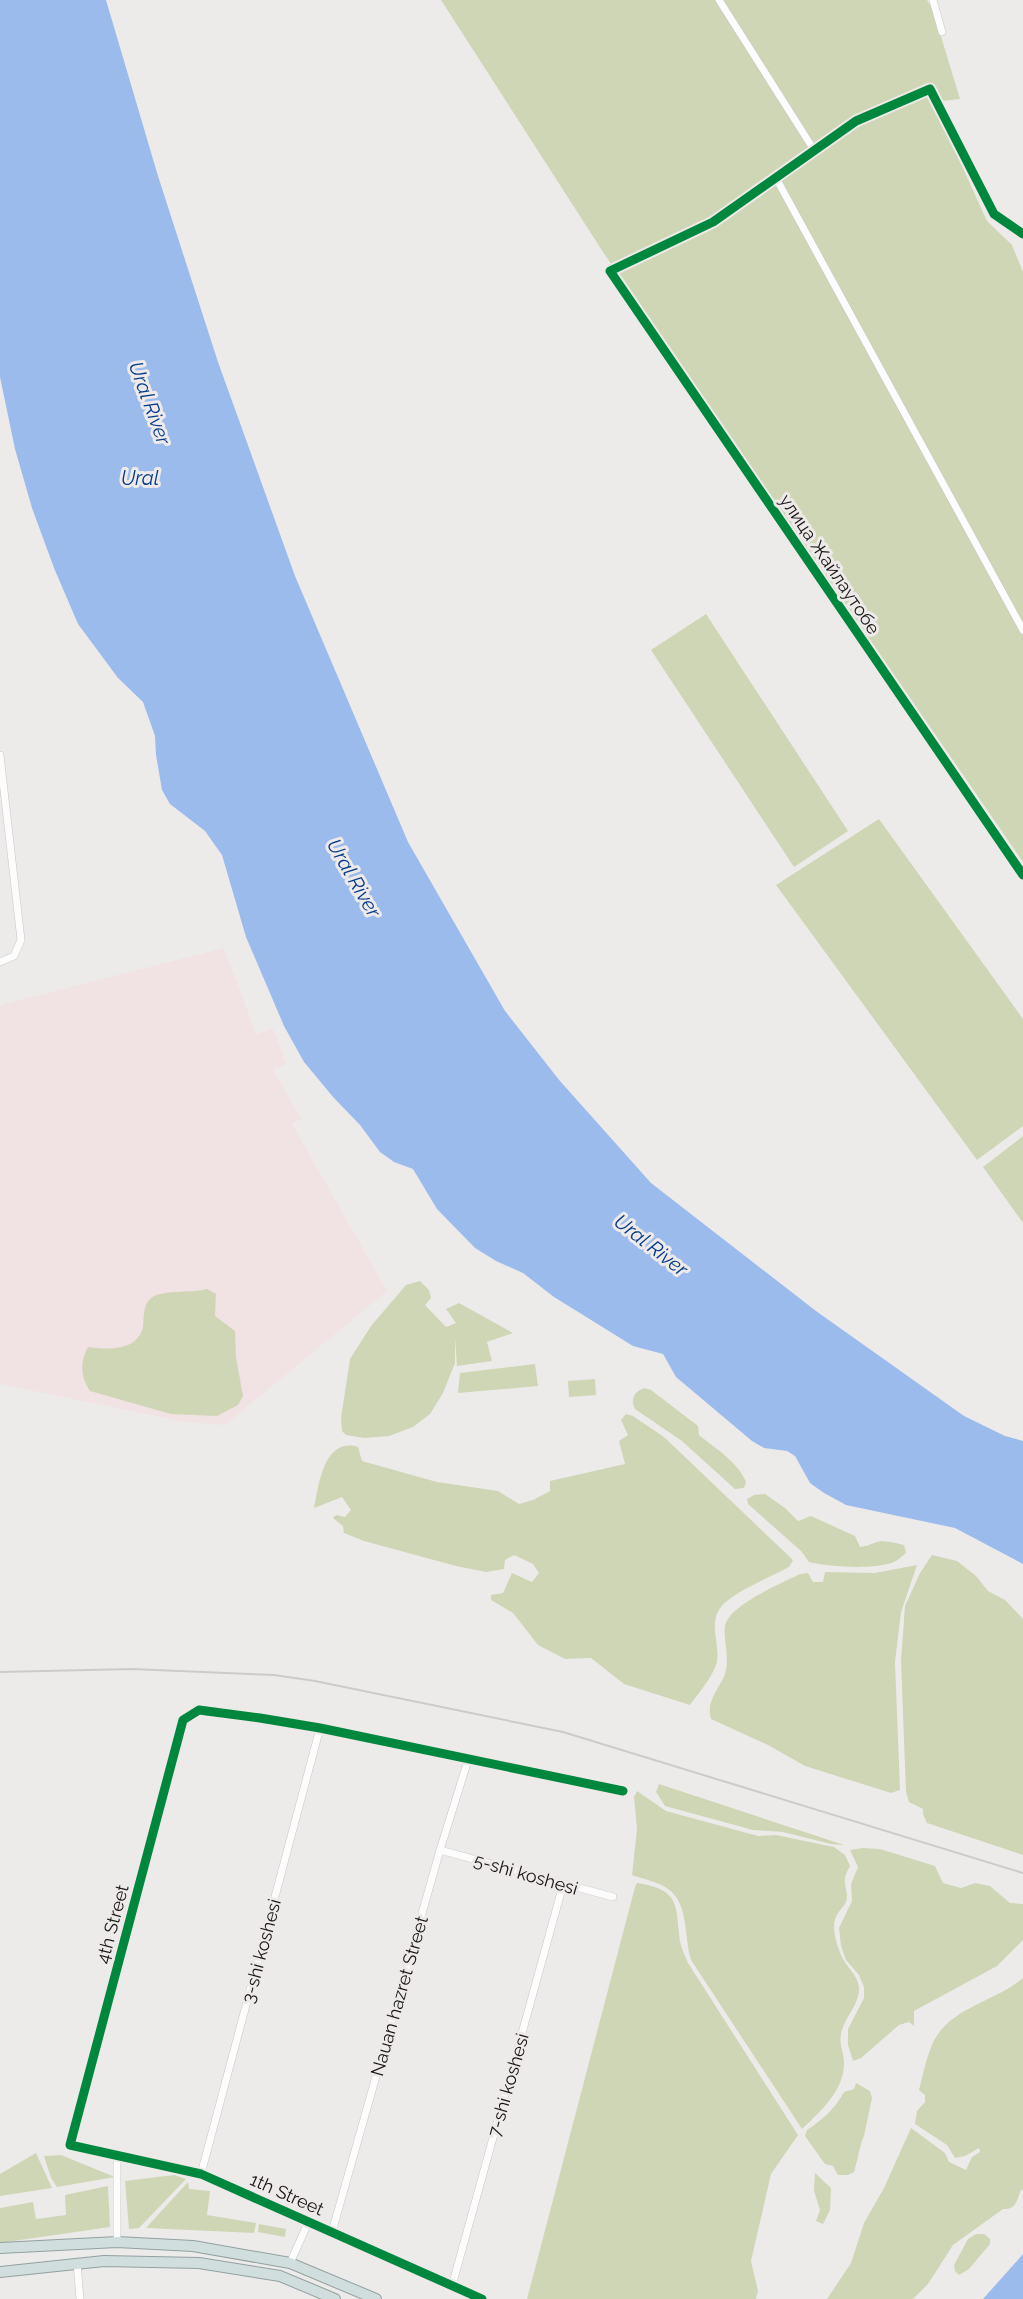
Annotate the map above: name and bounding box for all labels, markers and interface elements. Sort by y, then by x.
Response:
water label: Ural River [124,358,176,449]
water label: Ural [121,466,159,490]
street label: улица Жайлаутобе [775,490,885,638]
water label: Ural River [322,835,387,922]
water label: Ural River [610,1209,693,1282]
street label: 5-shi koshesi [472,1849,580,1899]
street label: 4th Street [91,1882,133,1966]
street label: 3-shi koshesi [237,1897,285,2005]
street label: Nauan hazret Street [366,1914,432,2078]
street label: 7-shi koshesi [483,2031,533,2139]
street label: 1th Street [247,2168,327,2220]

